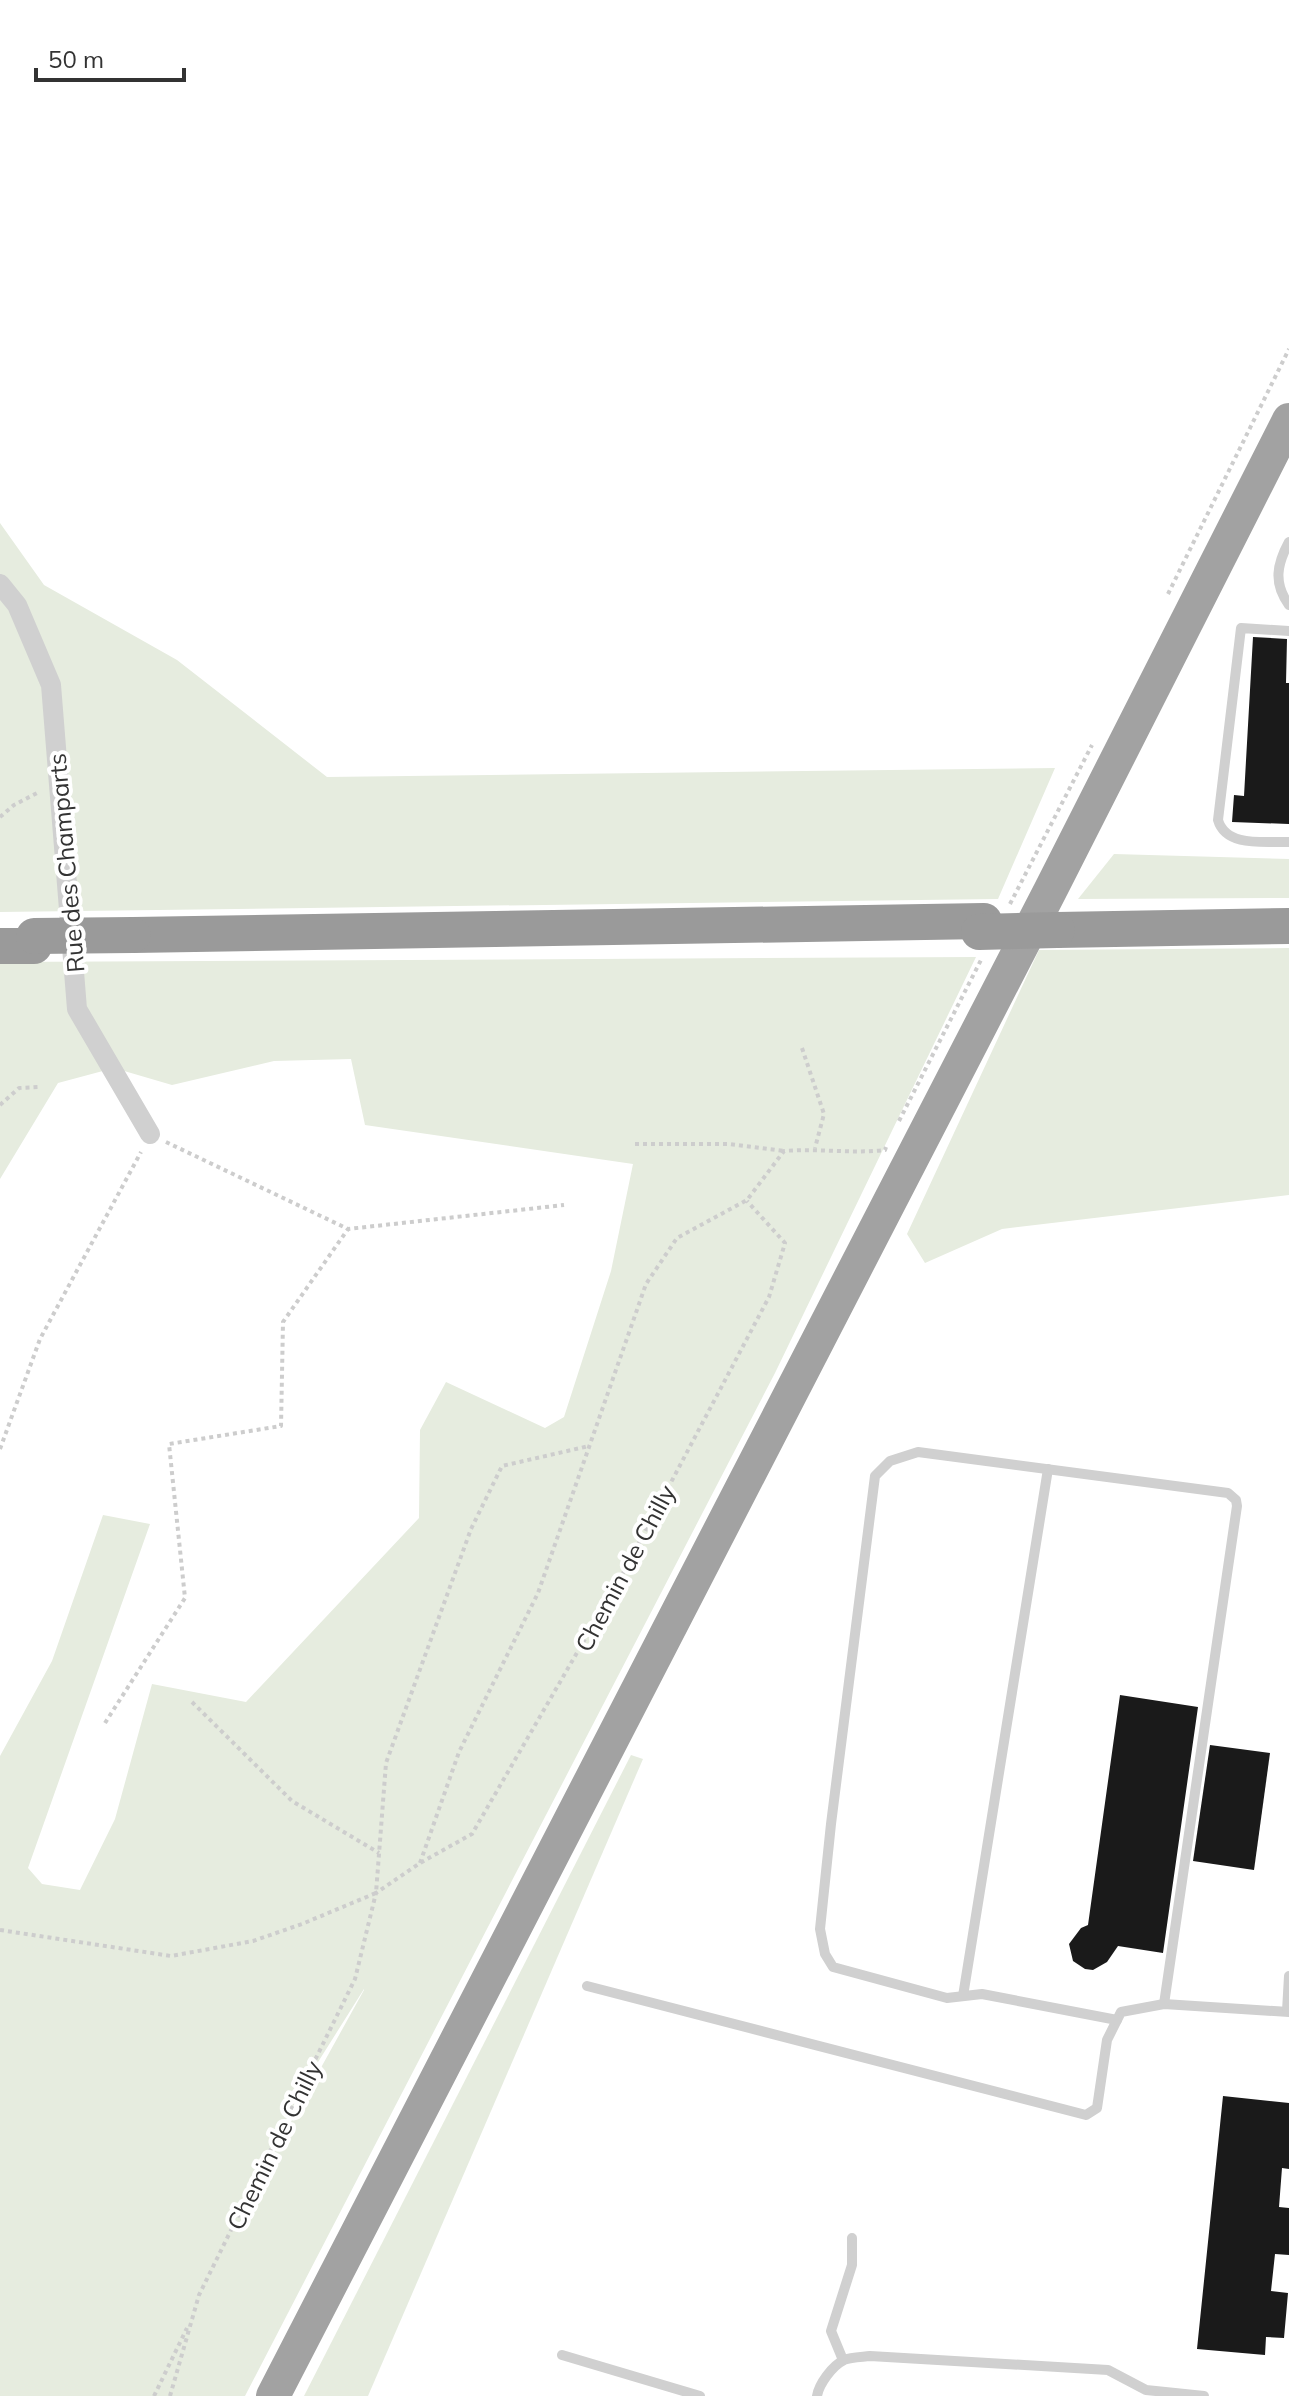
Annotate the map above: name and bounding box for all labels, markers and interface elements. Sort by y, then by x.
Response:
scale bar [36,32,184,82]
text: 50 m [48,44,104,74]
street label: Rue des Champarts [41,752,91,974]
street label: Chemin de Chilly [568,1479,682,1657]
street label: Chemin de Chilly [220,2055,328,2235]

